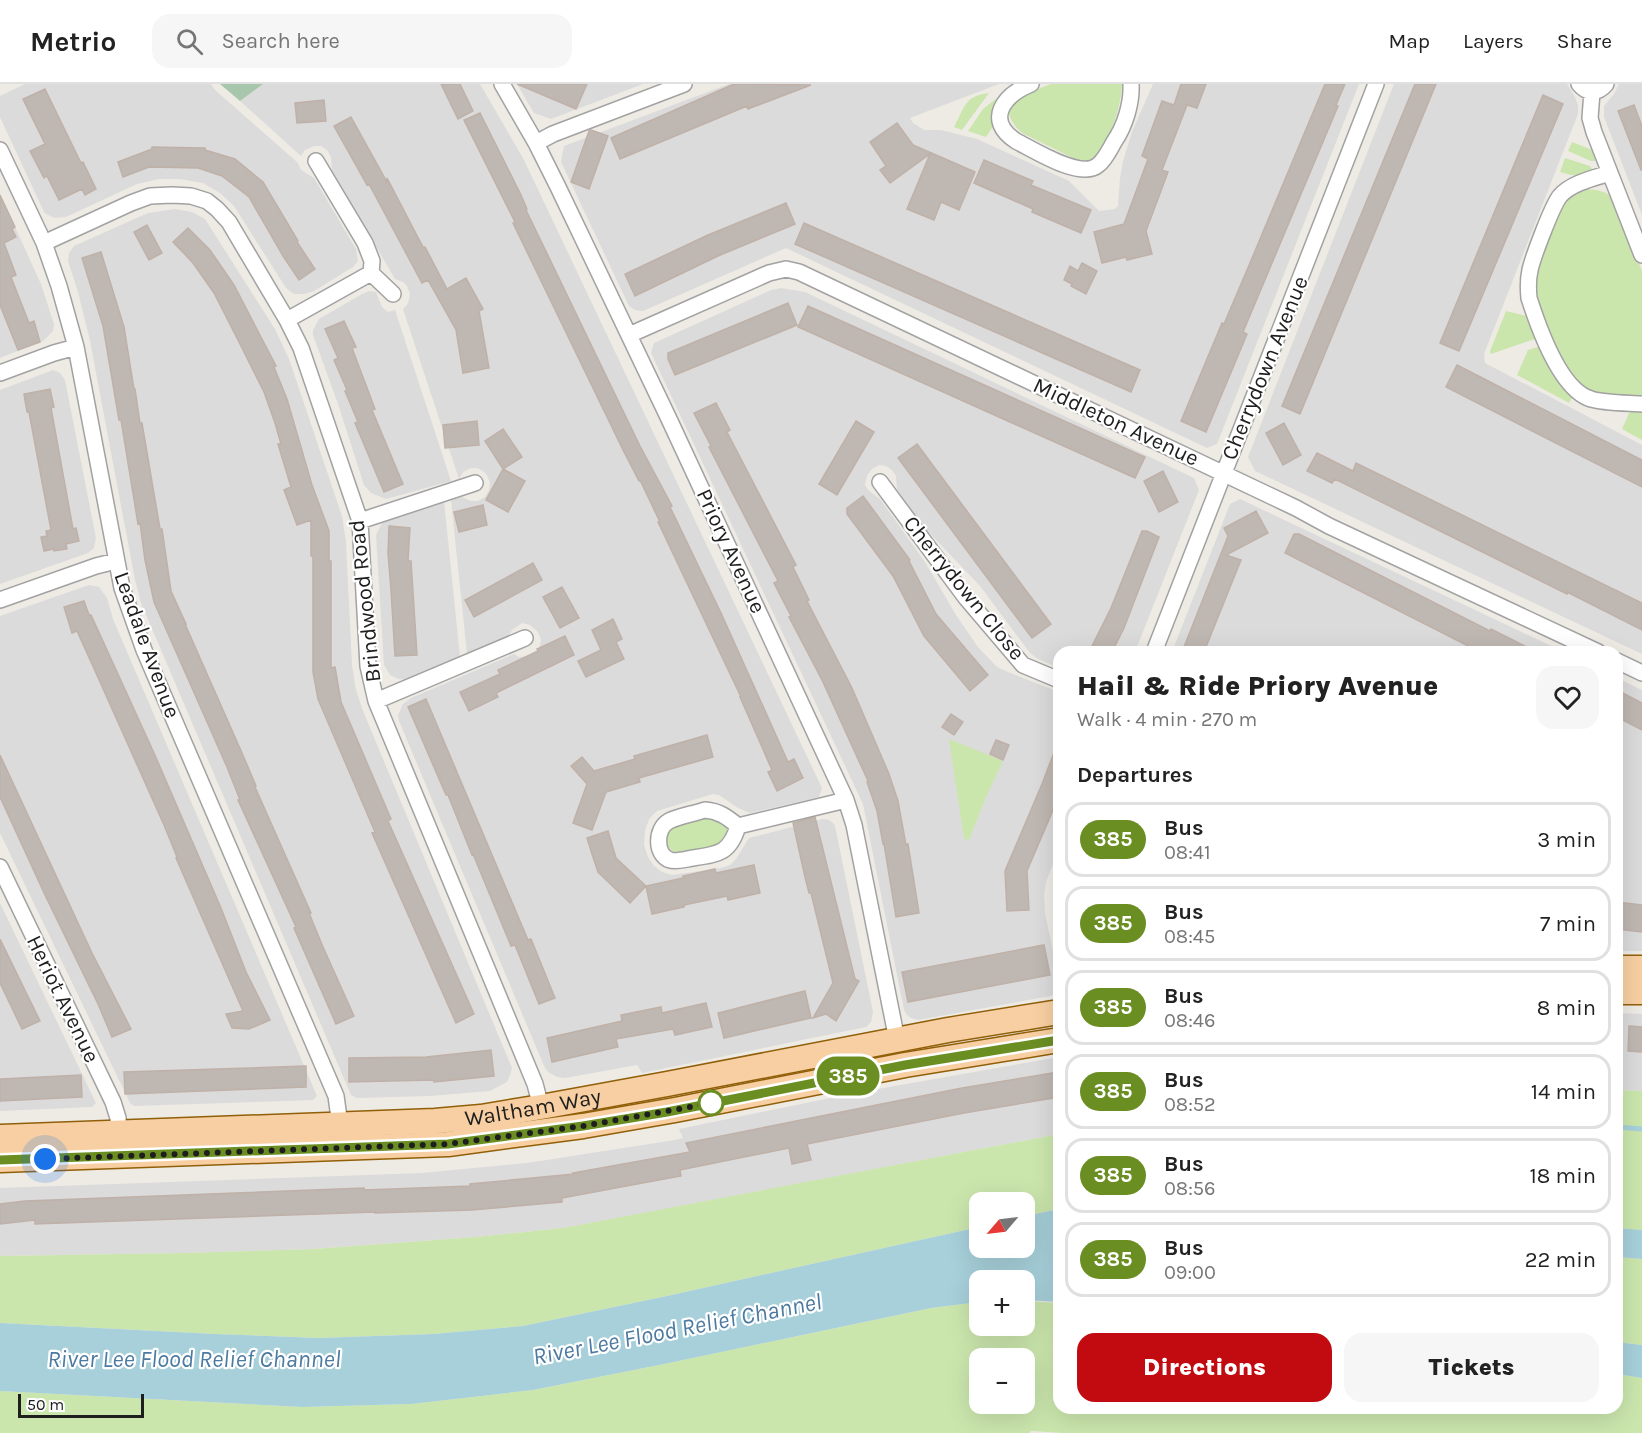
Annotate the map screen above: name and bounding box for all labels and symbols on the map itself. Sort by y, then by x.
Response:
street label: Cherrydown Avenue [1216,272,1314,464]
street label: Middleton Avenue [1029,372,1203,472]
street label: Priory Avenue [691,485,771,617]
street label: Cherrydown Close [898,511,1030,665]
street label: Brindwood Road [344,518,386,684]
street label: Leadale Avenue [108,568,186,722]
street label: Heriot Avenue [21,931,105,1067]
line badge: 385 [814,1056,882,1096]
street label: Waltham Way [463,1083,603,1131]
unlabelled marker [698,1090,724,1116]
your location [30,1144,60,1174]
north arrow [969,1192,1035,1258]
water label: River Lee Flood Relief Channel [530,1287,824,1371]
water label: River Lee Flood Relief Channel [47,1345,341,1373]
scale bar [18,1391,144,1418]

